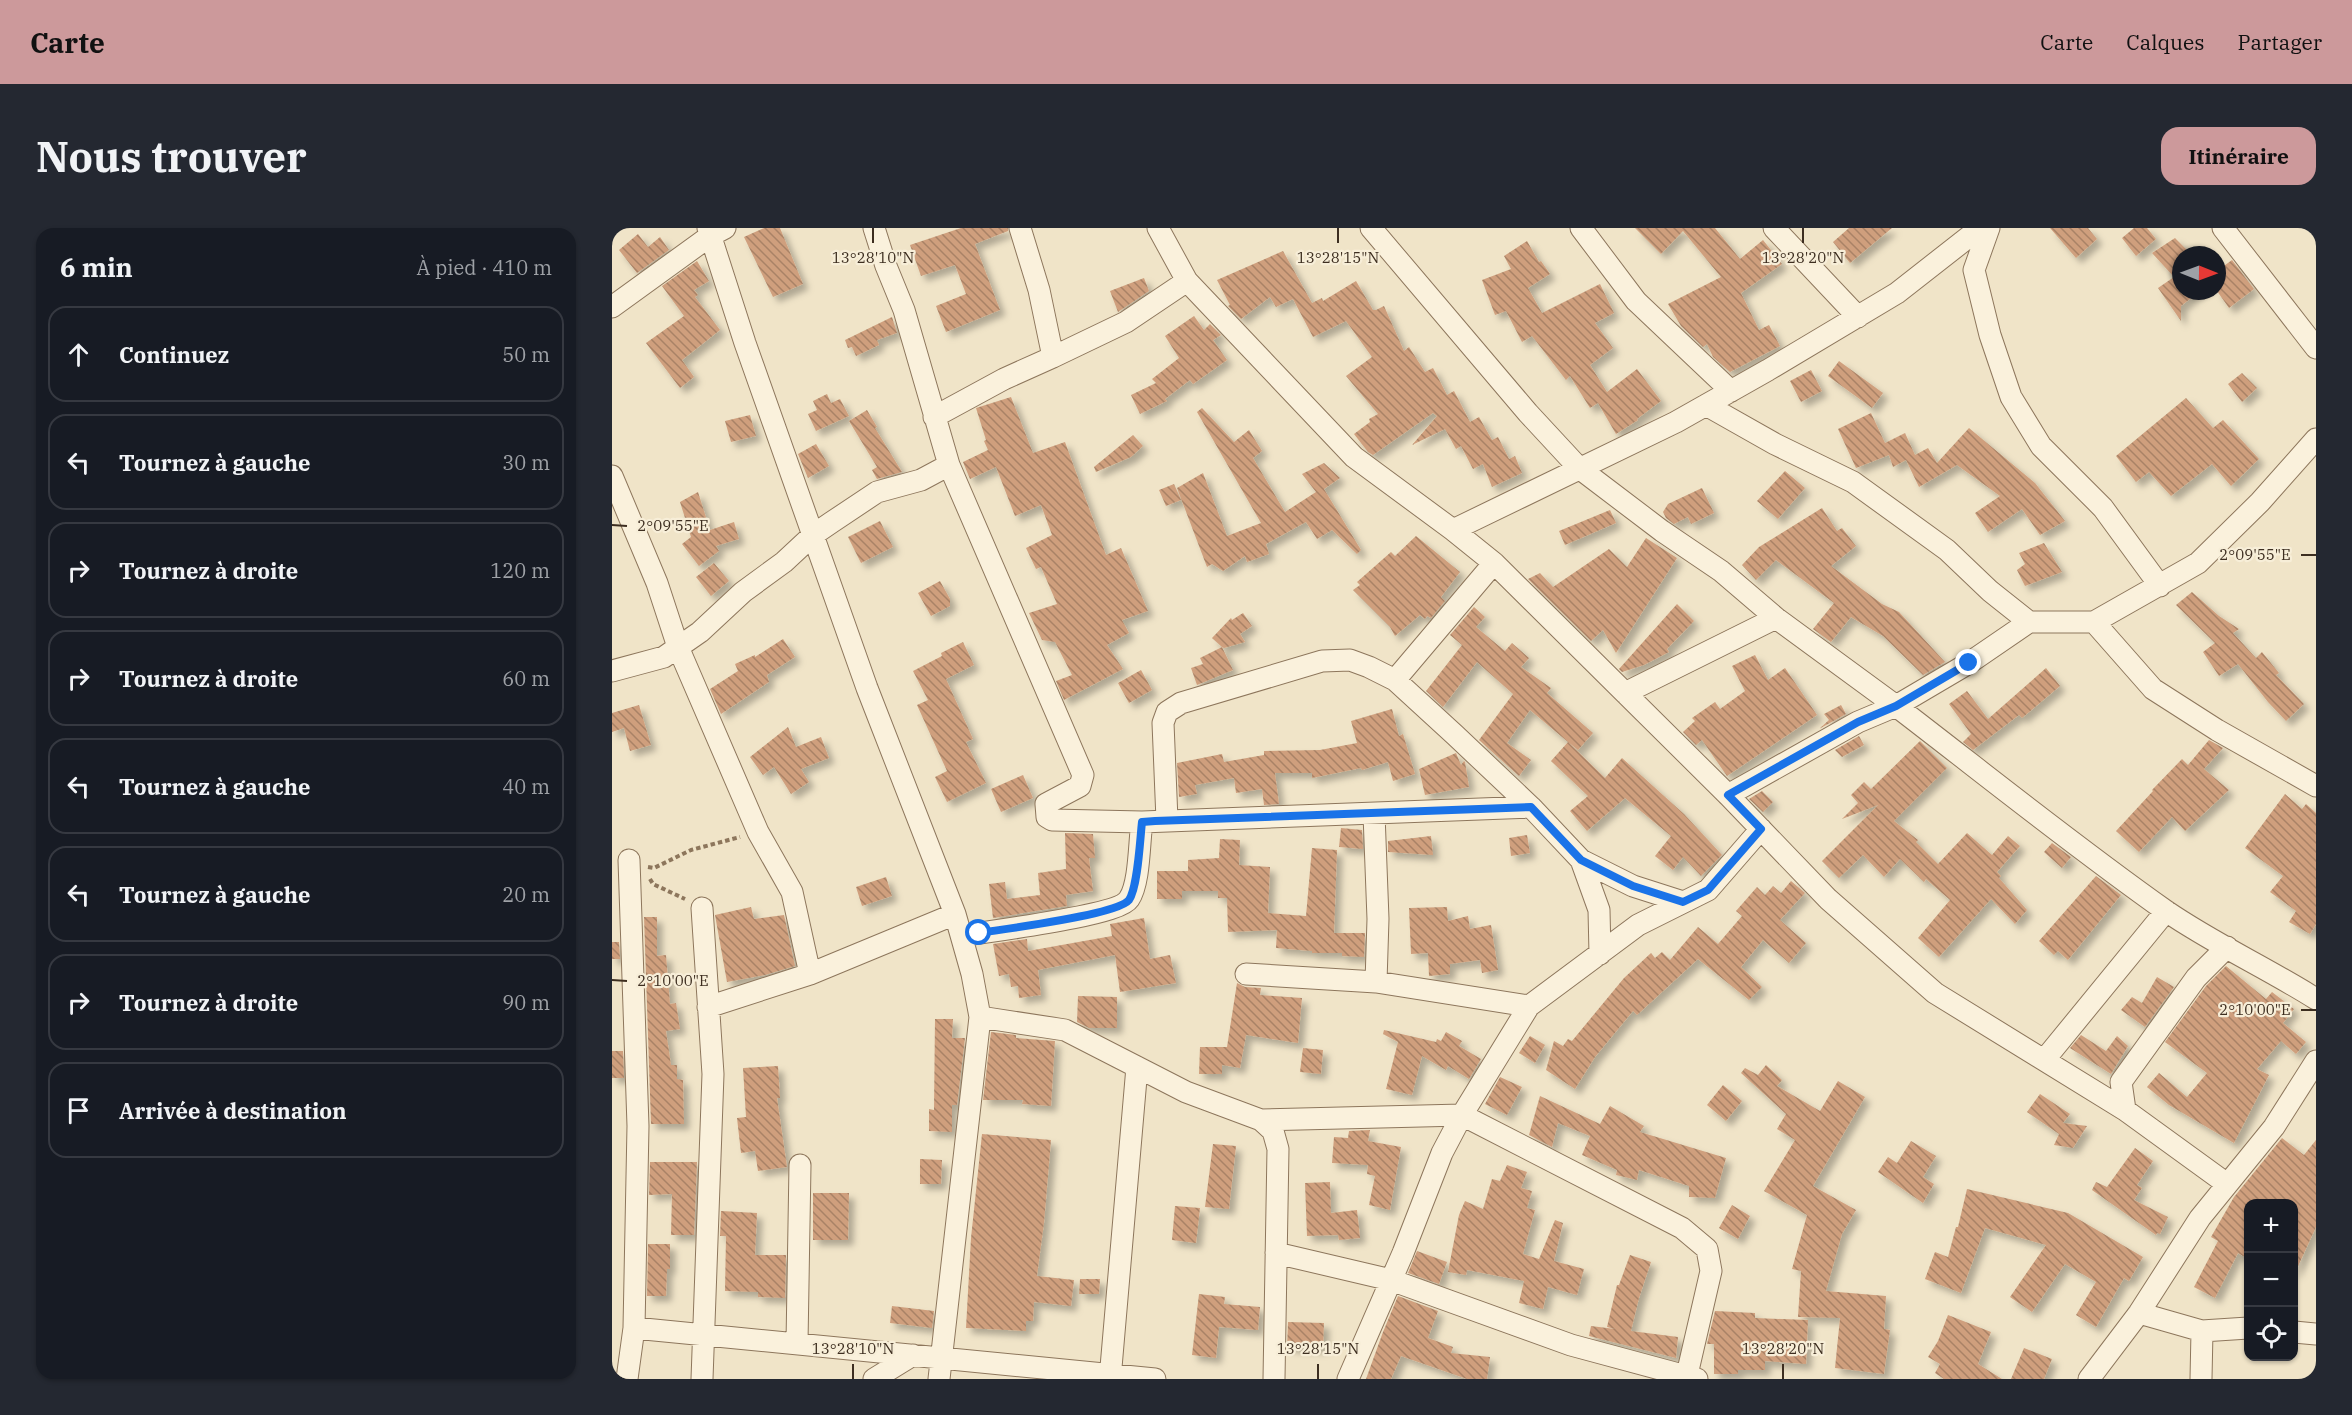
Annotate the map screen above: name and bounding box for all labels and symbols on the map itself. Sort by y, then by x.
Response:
north arrow [2172,246,2226,300]
text: 13°28'10"N [832,248,914,267]
text: 13°28'15"N [1297,248,1379,267]
text: 13°28'20"N [1762,248,1844,267]
text: 2°09'55"E [637,516,709,535]
text: 2°09'55"E [2219,545,2291,564]
route end [1955,649,1981,675]
route start [965,919,991,945]
text: 2°10'00"E [637,971,709,990]
text: 2°10'00"E [2219,1000,2291,1019]
text: 13°28'10"N [812,1339,894,1358]
text: 13°28'15"N [1277,1339,1359,1358]
text: 13°28'20"N [1742,1339,1824,1358]

